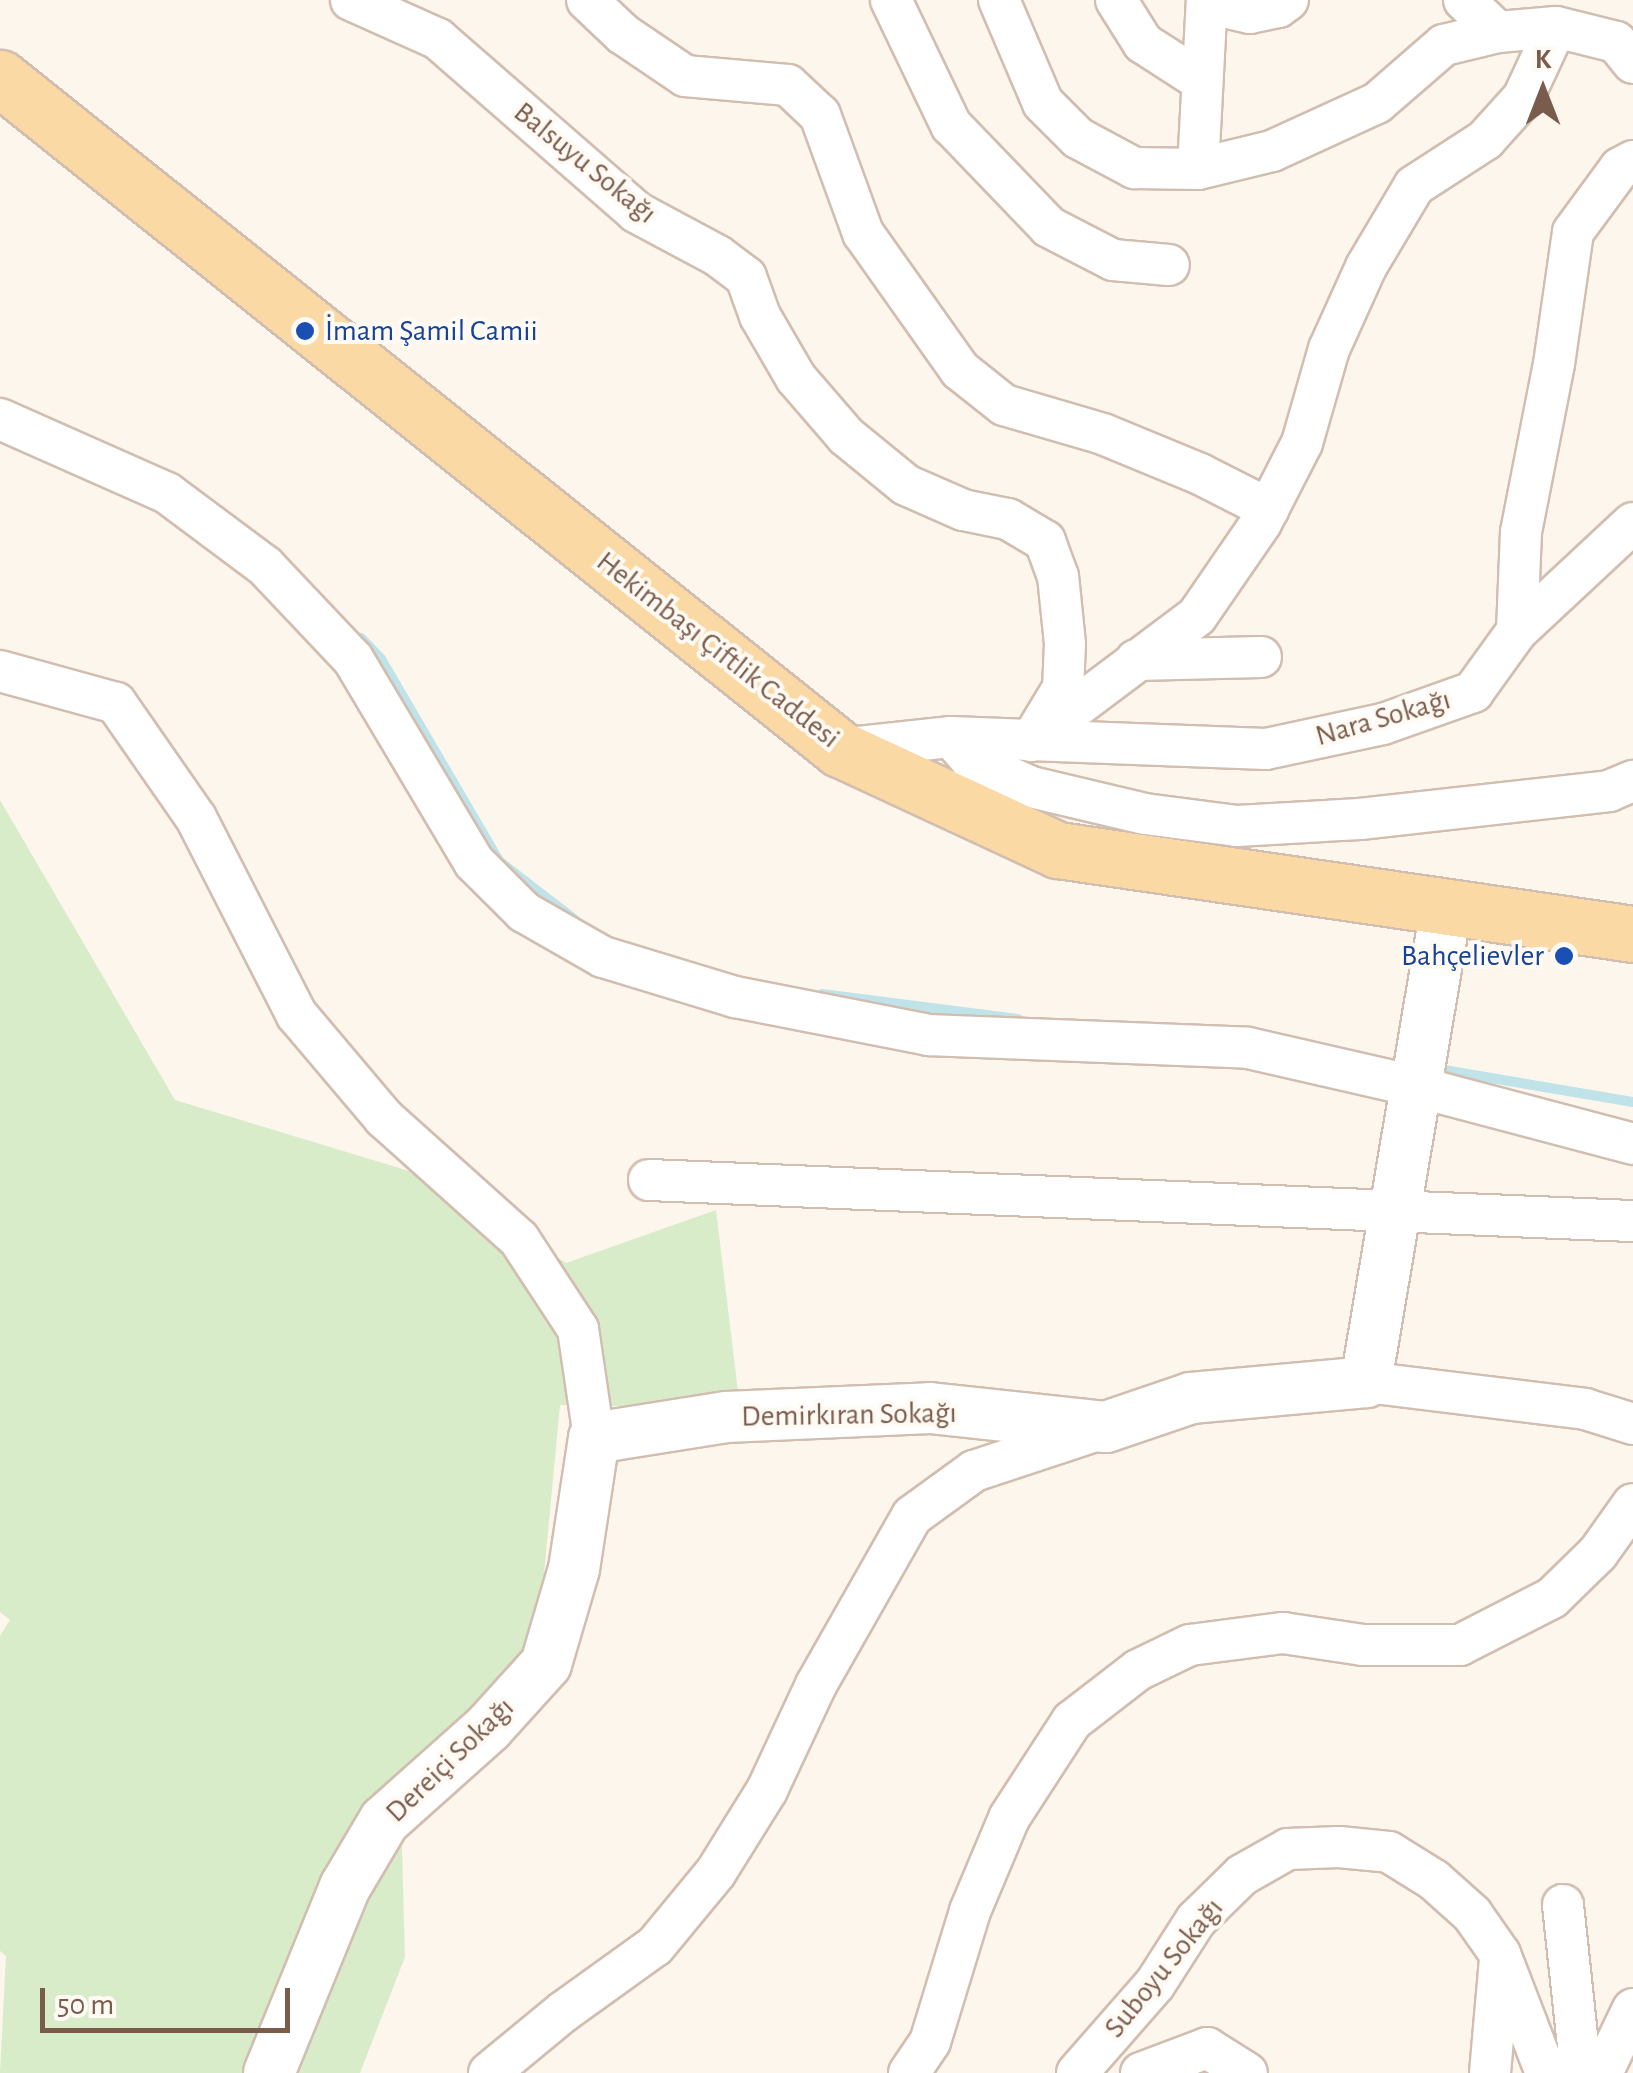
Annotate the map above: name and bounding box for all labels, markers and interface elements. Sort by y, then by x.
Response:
north arrow [1493,40,1593,140]
text: K [1535,46,1551,74]
street label: Balsuyu Sokağı [506,94,664,232]
place label: İmam Şamil Camii [325,313,538,349]
marker: İmam Şamil Camii [294,320,316,342]
street label: Hekimbaşı Çiftlik Caddesi [589,544,847,756]
street label: Nara Sokağı [1311,682,1455,754]
place label: Bahçelievler [1401,938,1544,974]
marker: Bahçelievler [1553,945,1575,967]
street label: Demirkıran Sokağı [741,1395,957,1435]
street label: Dereiçi Sokağı [378,1690,522,1830]
street label: Suboyu Sokağı [1097,1891,1231,2045]
scale bar [45,1968,295,2030]
text: 50 m [57,1990,114,2020]

